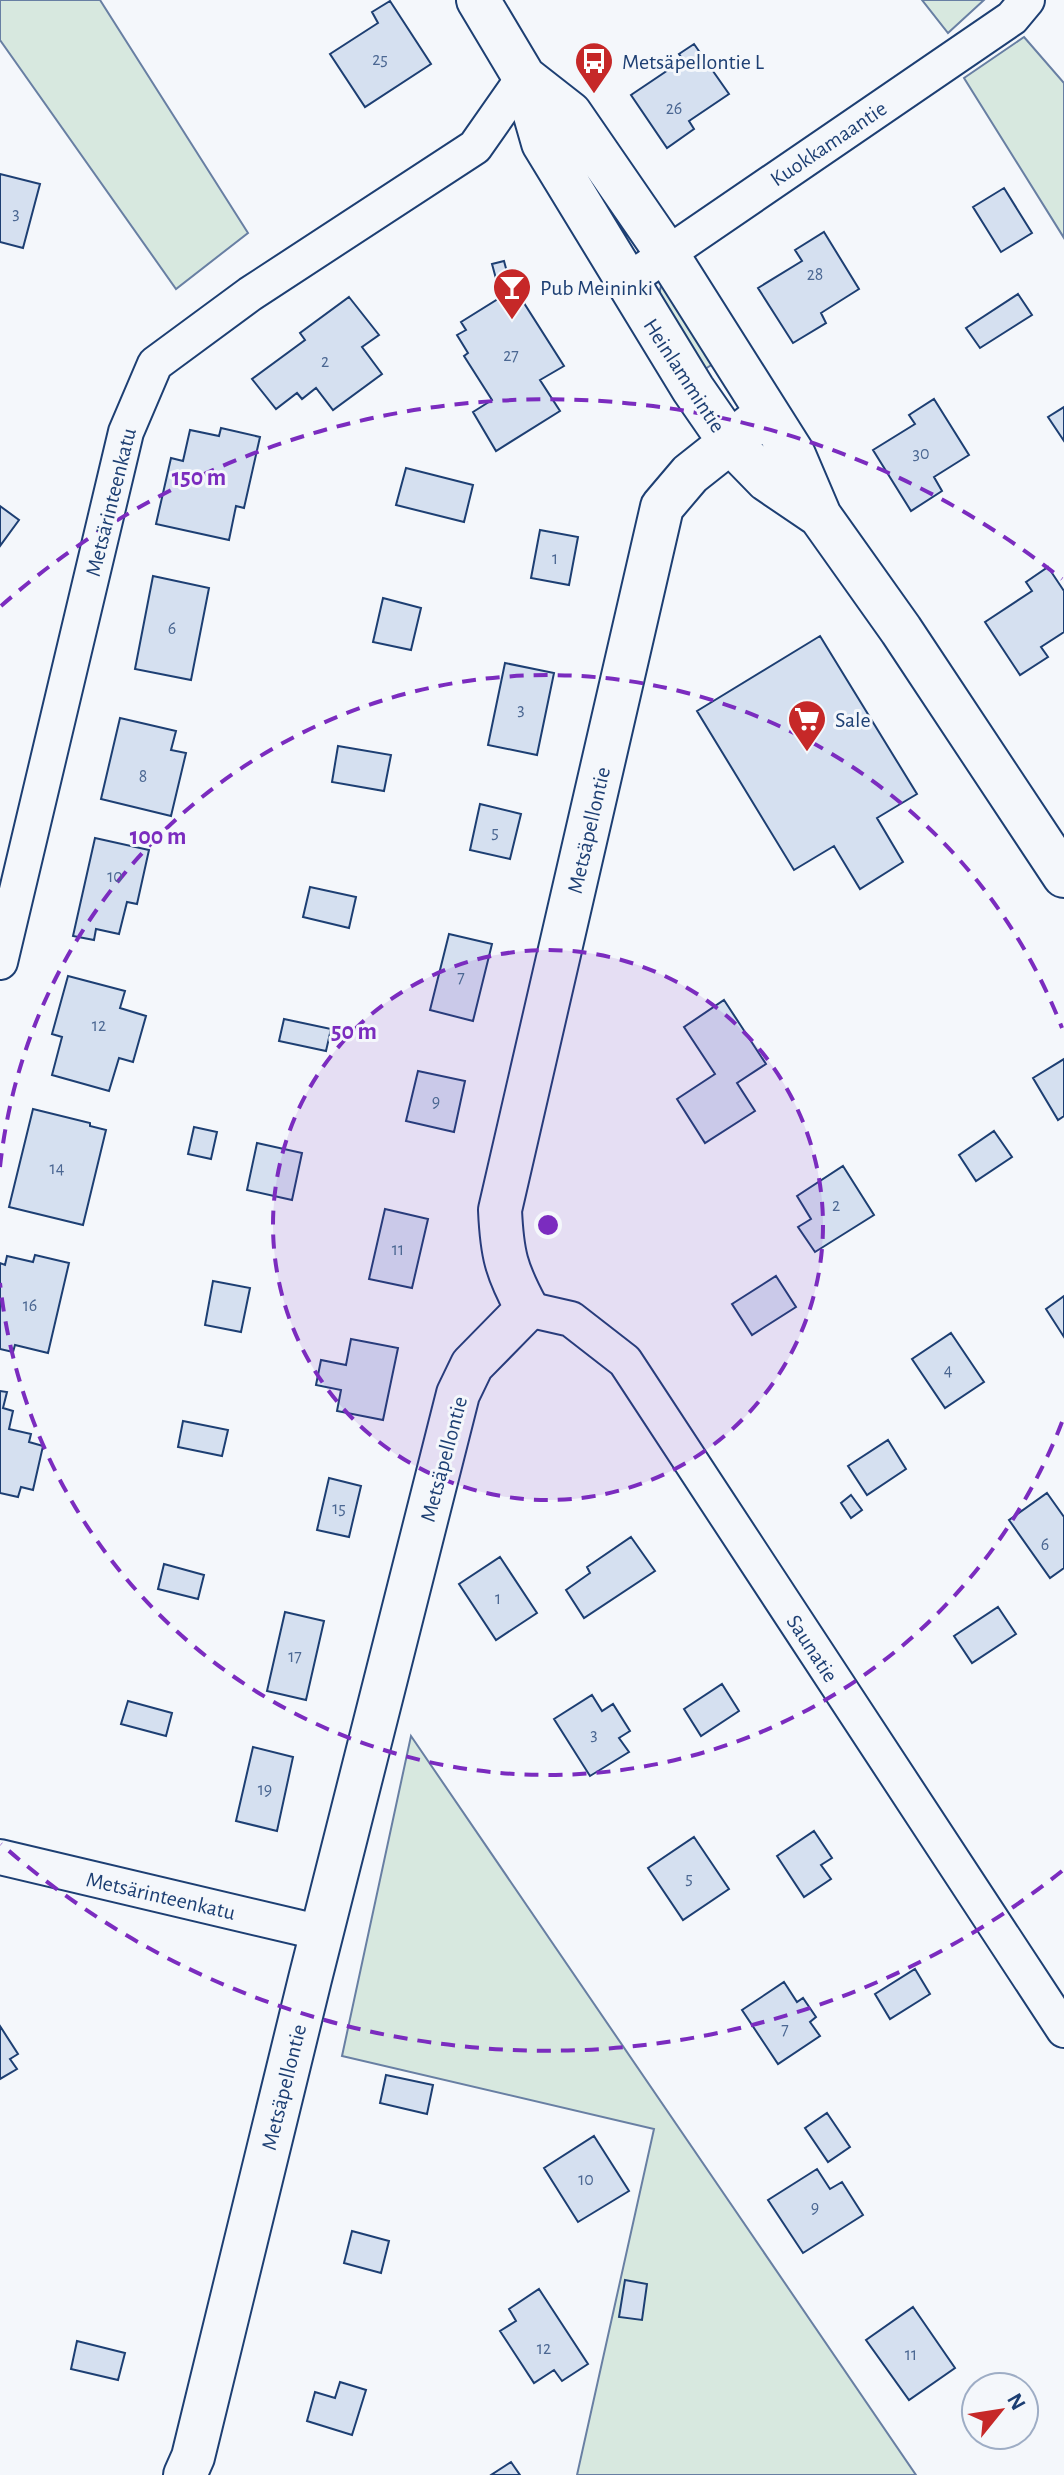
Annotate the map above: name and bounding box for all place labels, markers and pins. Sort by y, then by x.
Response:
bus stop icon: Metsäpellontie L [573,40,615,95]
place label: Metsäpellontie L [622,51,765,73]
bar icon: Pub Meininki [491,266,533,321]
place label: Pub Meininki [540,277,653,299]
supermarket icon: Sale [786,698,828,753]
place label: Sale [835,709,871,731]
centre of rings [534,1211,562,1239]

